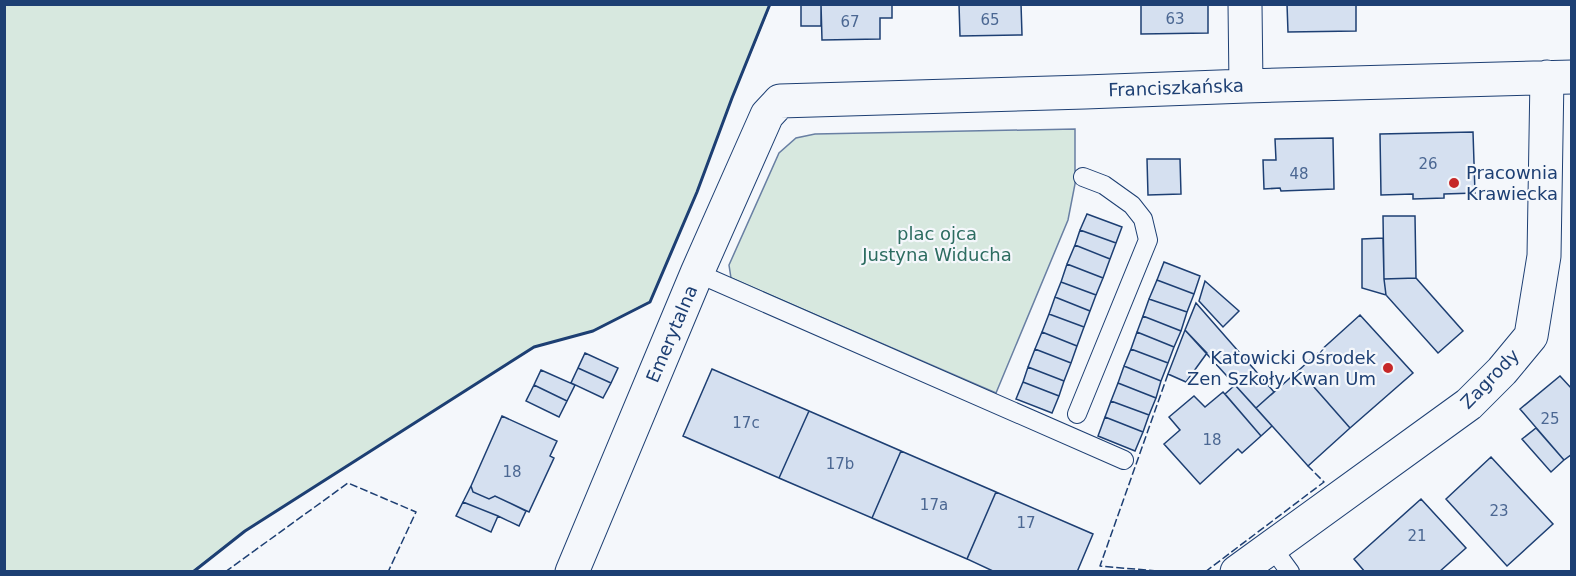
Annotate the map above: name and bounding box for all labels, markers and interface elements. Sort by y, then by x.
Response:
house number: 63 [1165,10,1185,28]
house number: 65 [980,11,1000,29]
house number: 67 [840,13,860,31]
street label: Franciszkańska [1108,75,1244,100]
house number: 26 [1418,155,1438,173]
place label: Pracownia Krawiecka [1466,162,1558,204]
house number: 48 [1289,165,1309,183]
marker: Pracownia Krawiecka [1447,176,1461,190]
park label: plac ojca Justyna Widucha [861,223,1012,265]
street label: Emerytalna [642,282,701,386]
street label: Zagrody [1456,344,1523,413]
place label: Katowicki Ośrodek Zen Szkoły Kwan Um [1187,347,1377,389]
marker: Katowicki Ośrodek Zen Szkoły Kwan Um [1381,361,1395,375]
house number: 25 [1540,410,1560,428]
house number: 17c [732,414,760,432]
house number: 18 [1202,431,1222,449]
house number: 17b [826,455,854,473]
house number: 18 [502,463,522,481]
house number: 17a [920,496,948,514]
house number: 23 [1489,502,1509,520]
house number: 17 [1016,514,1036,532]
house number: 21 [1407,527,1427,545]

